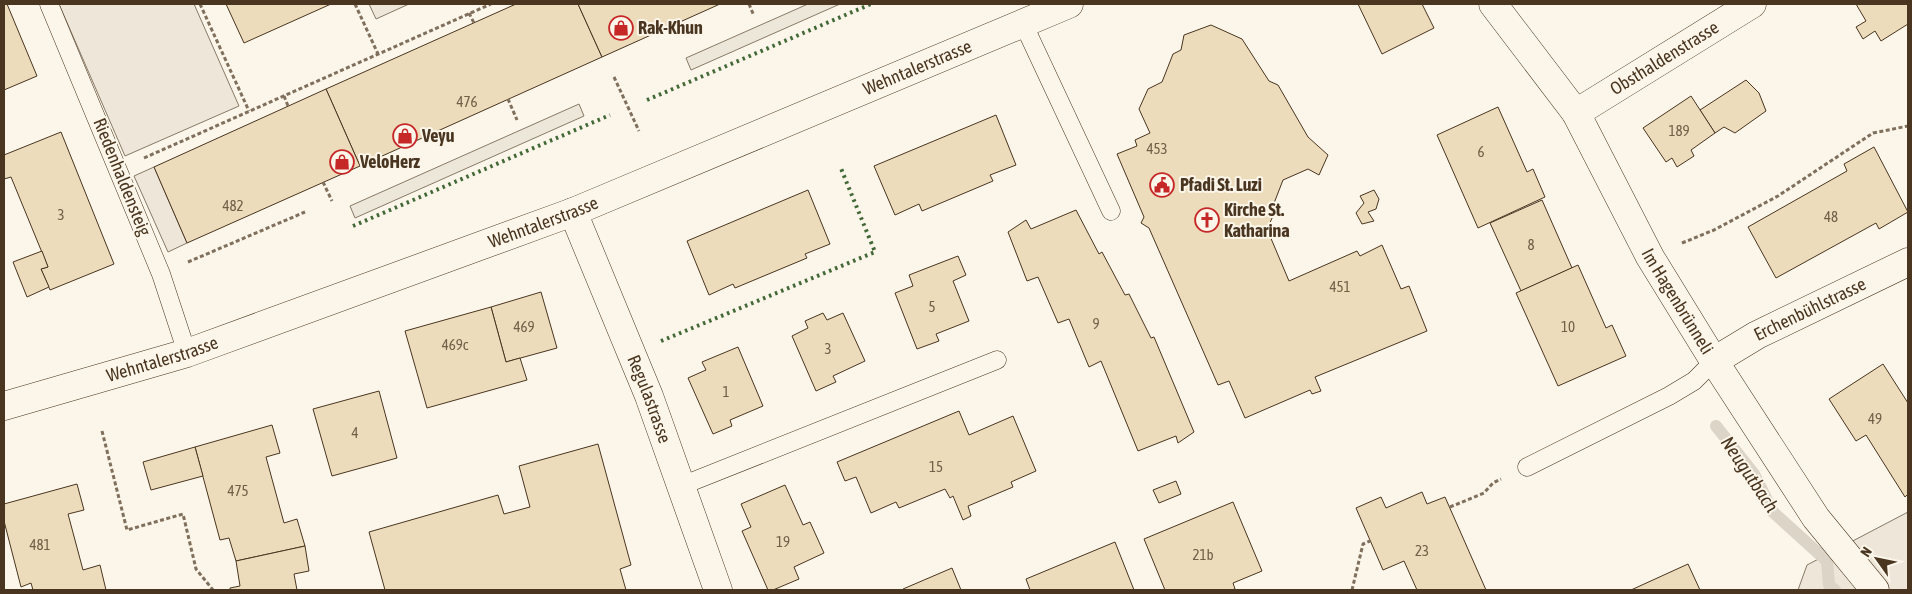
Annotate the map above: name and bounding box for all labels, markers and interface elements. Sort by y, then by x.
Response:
shop icon: Rak-Khun [608,15,634,41]
street label: Obsthaldenstrasse [1606,16,1722,99]
place label: Rak-Khun [638,17,703,38]
street label: Wehntalerstrasse [860,35,975,99]
house number: 476 [456,93,478,110]
street label: Riedenhaldensteig [89,115,156,239]
house number: 189 [1668,122,1690,139]
shop icon: Veyu [392,123,418,149]
place label: Veyu [421,125,455,146]
house number: 453 [1146,140,1168,157]
house number: 6 [1477,143,1485,160]
shop icon: VeloHerz [329,149,355,175]
place label: VeloHerz [359,151,420,172]
public building icon: Pfadi St. Luzi [1149,172,1175,198]
place label: Pfadi St. Luzi [1180,174,1262,195]
street label: Wehntalerstrasse [485,192,601,252]
house number: 482 [222,197,244,214]
place label: Kirche St. Katharina [1224,199,1290,241]
house number: 3 [57,206,65,223]
church icon: Kirche St. Katharina [1194,207,1220,233]
house number: 48 [1824,208,1838,225]
house number: 8 [1527,236,1535,253]
street label: Im Hagenbrünneli [1637,245,1718,358]
street label: Erchenbühlstrasse [1750,273,1869,345]
house number: 451 [1329,278,1351,295]
house number: 5 [928,298,936,315]
house number: 9 [1092,315,1100,332]
house number: 469 [513,318,535,335]
house number: 10 [1561,318,1575,335]
street label: Wehntalerstrasse [104,332,221,386]
house number: 469c [442,336,469,353]
house number: 3 [824,340,832,357]
street label: Regulastrasse [623,352,676,446]
house number: 1 [722,383,730,400]
house number: 49 [1868,410,1882,427]
house number: 4 [351,424,359,441]
water label: Neugutbach [1717,432,1783,516]
house number: 15 [929,458,943,475]
house number: 475 [227,482,249,499]
house number: 19 [776,533,790,550]
north arrow [1852,534,1902,584]
house number: 481 [29,536,51,553]
house number: 23 [1415,542,1429,559]
text: N [1857,544,1875,560]
house number: 21b [1192,546,1214,563]

